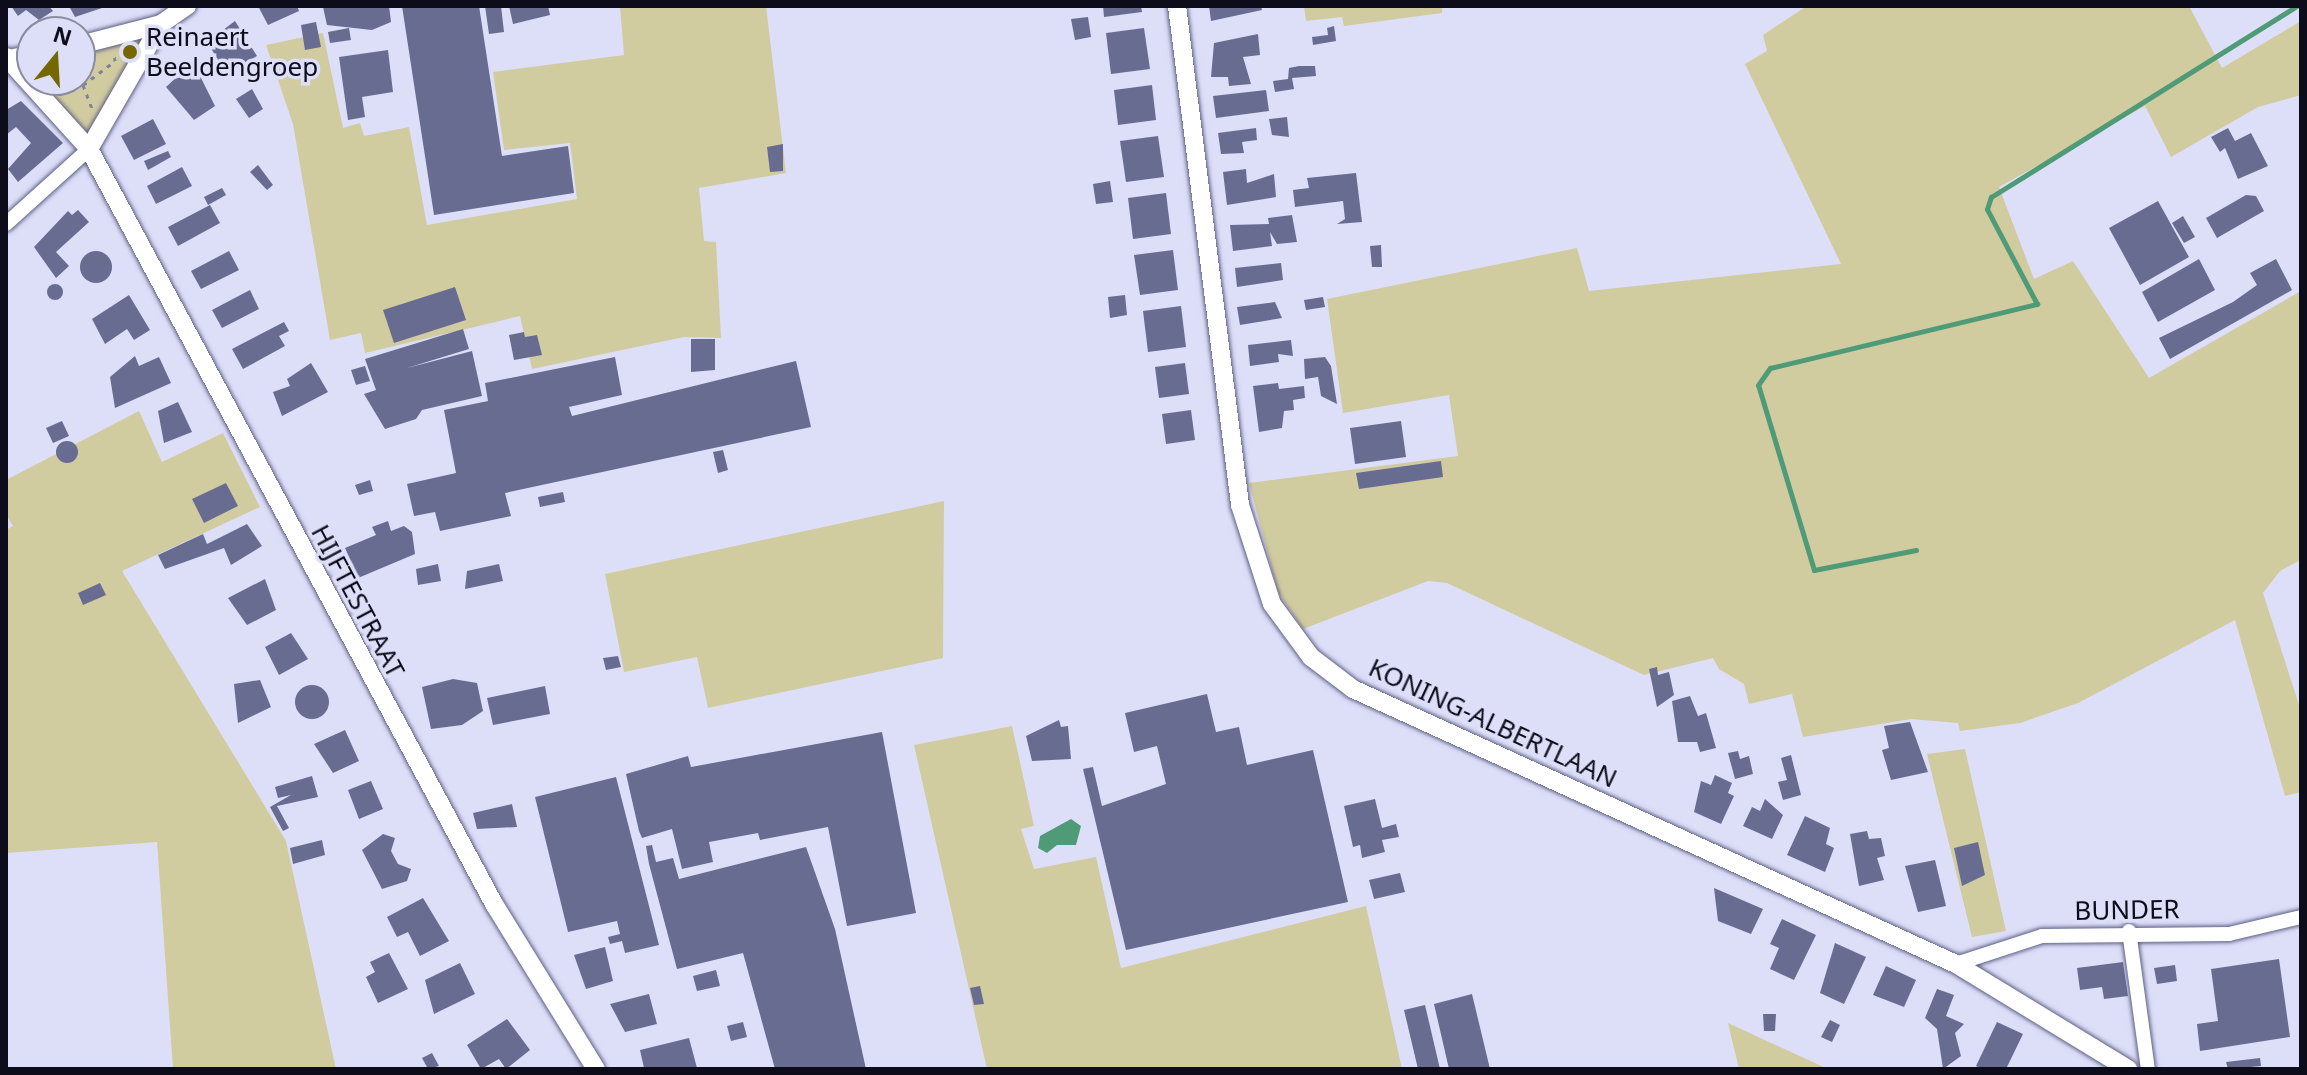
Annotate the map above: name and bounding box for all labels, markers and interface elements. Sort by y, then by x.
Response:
north arrow [16,16,96,96]
text: N [50,18,76,52]
place label: Reinaert Beeldengroep [146,21,318,82]
marker: Reinaert Beeldengroep [121,43,139,61]
street label: HIJFTESTRAAT [305,519,411,683]
street label: KONING-ALBERTLAAN [1364,652,1622,794]
street label: BUNDER [2074,893,2180,927]

